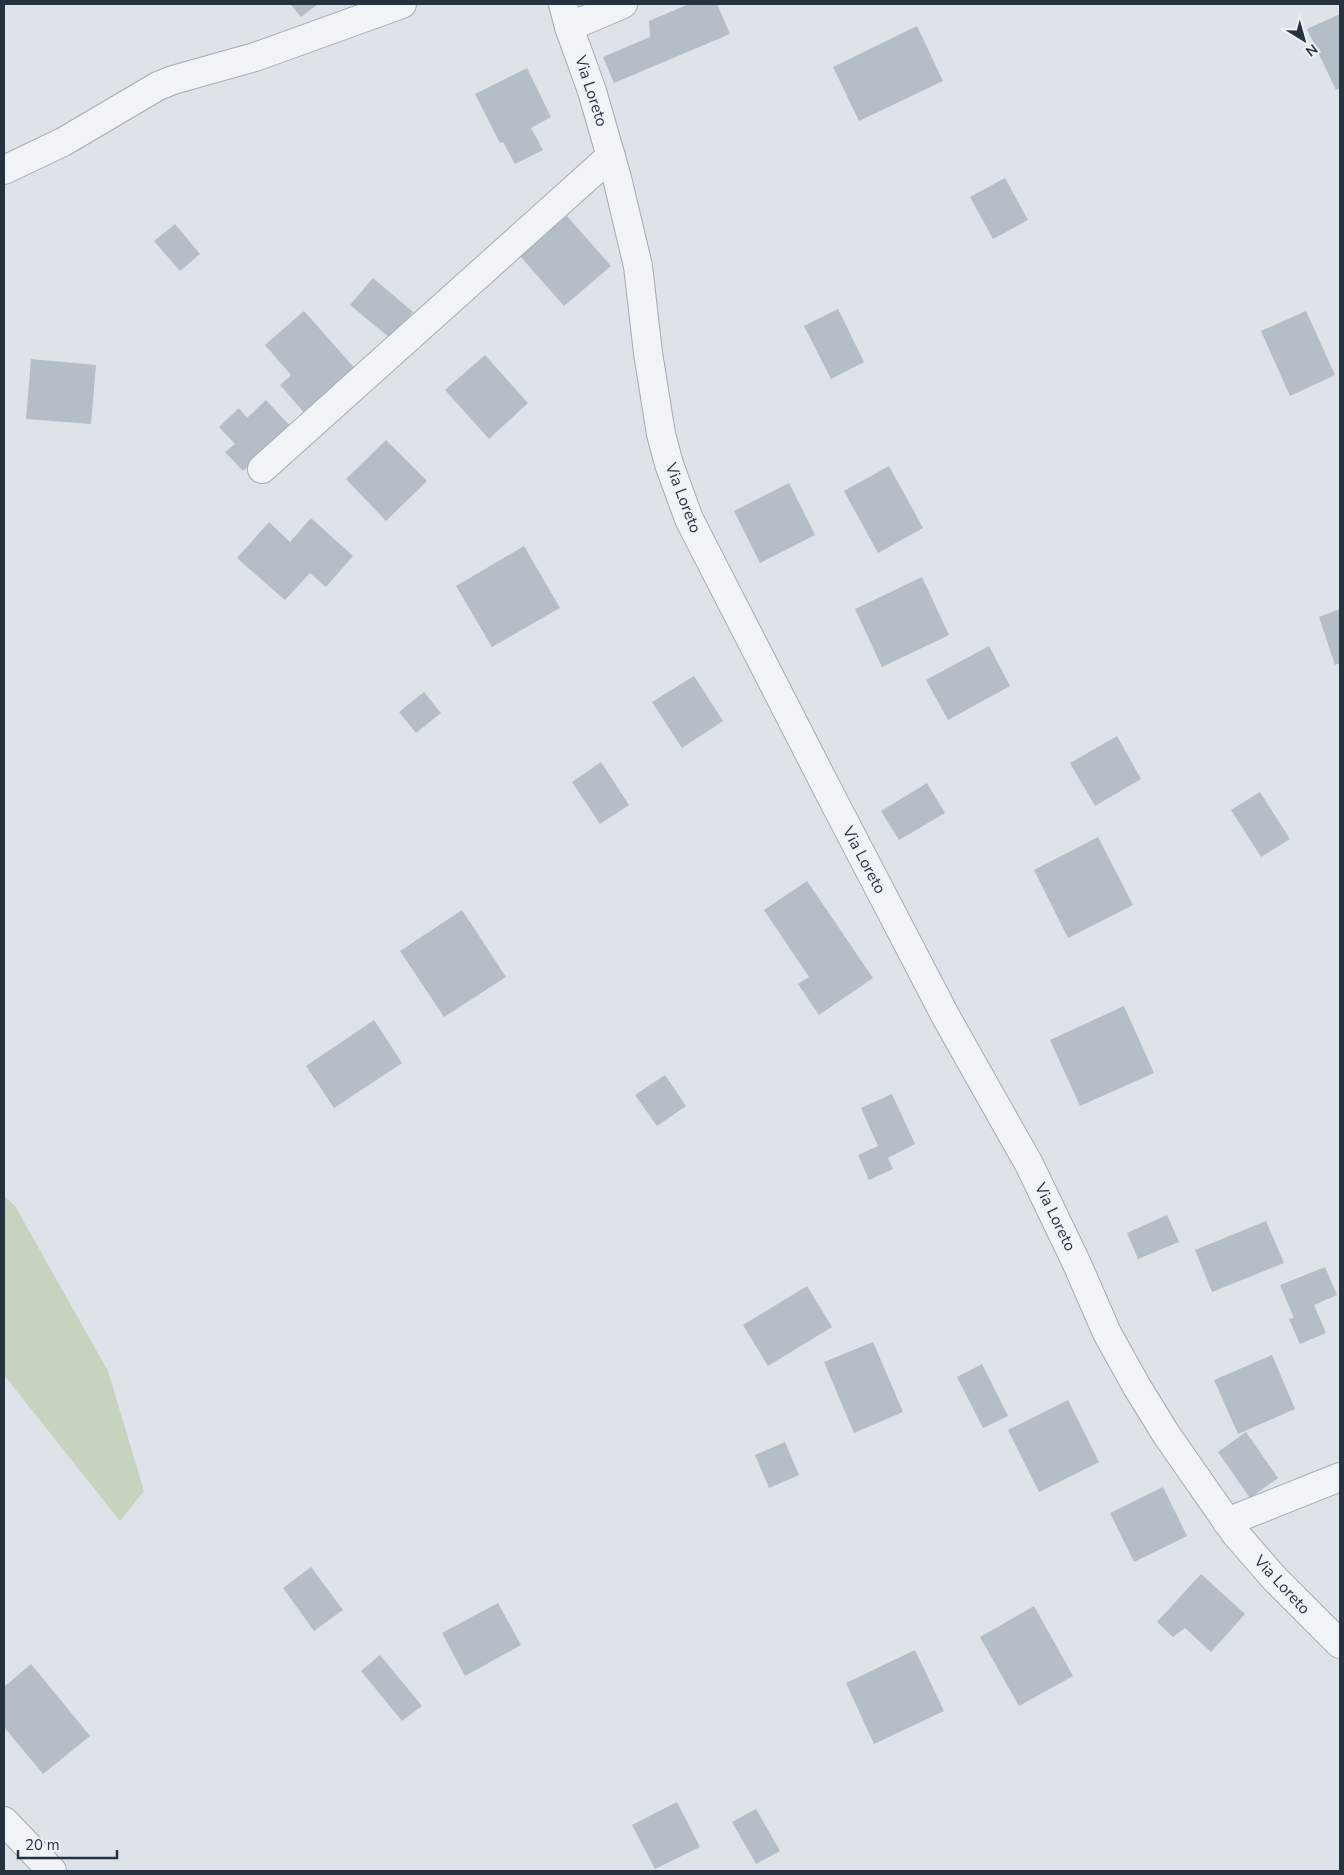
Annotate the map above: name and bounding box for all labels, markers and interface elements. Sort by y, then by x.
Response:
north arrow [1279,15,1329,65]
text: N [1302,39,1321,61]
street label: Via Loreto [569,52,613,129]
street label: Via Loreto [659,459,706,536]
street label: Via Loreto [837,822,891,898]
street label: Via Loreto [1029,1178,1081,1255]
street label: Via Loreto [1248,1550,1315,1619]
scale bar [18,1828,116,1860]
text: 20 m [25,1835,60,1855]

